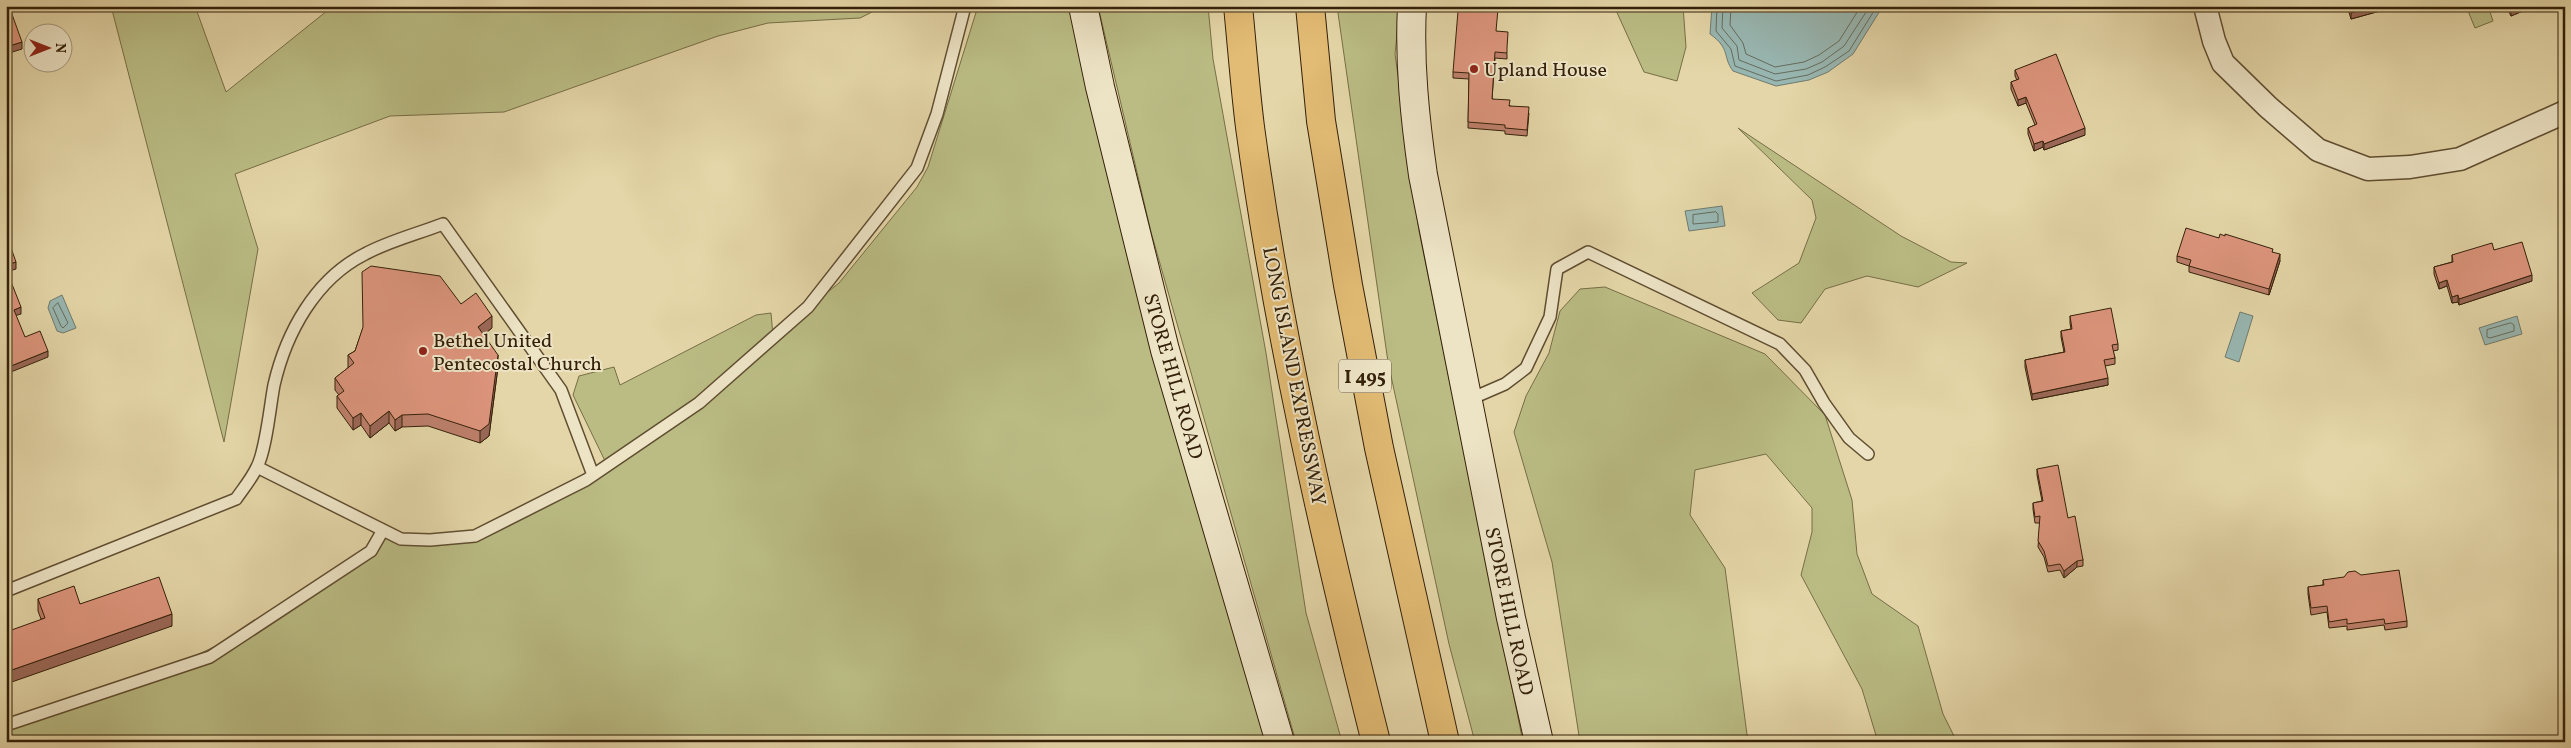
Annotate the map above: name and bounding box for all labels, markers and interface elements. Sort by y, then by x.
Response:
north arrow [22,22,72,72]
text: N [50,43,69,53]
place label: Upland House [1484,57,1607,85]
marker: Upland House [1468,63,1480,75]
street label: LONG ISLAND EXPRESSWAY [1254,244,1332,509]
street label: STORE HILL ROAD [1135,290,1209,463]
place label: Bethel United Pentecostal Church [433,328,602,379]
marker: Bethel United Pentecostal Church [417,345,429,357]
road number: I 495 [1339,360,1391,392]
street label: STORE HILL ROAD [1477,525,1540,698]

